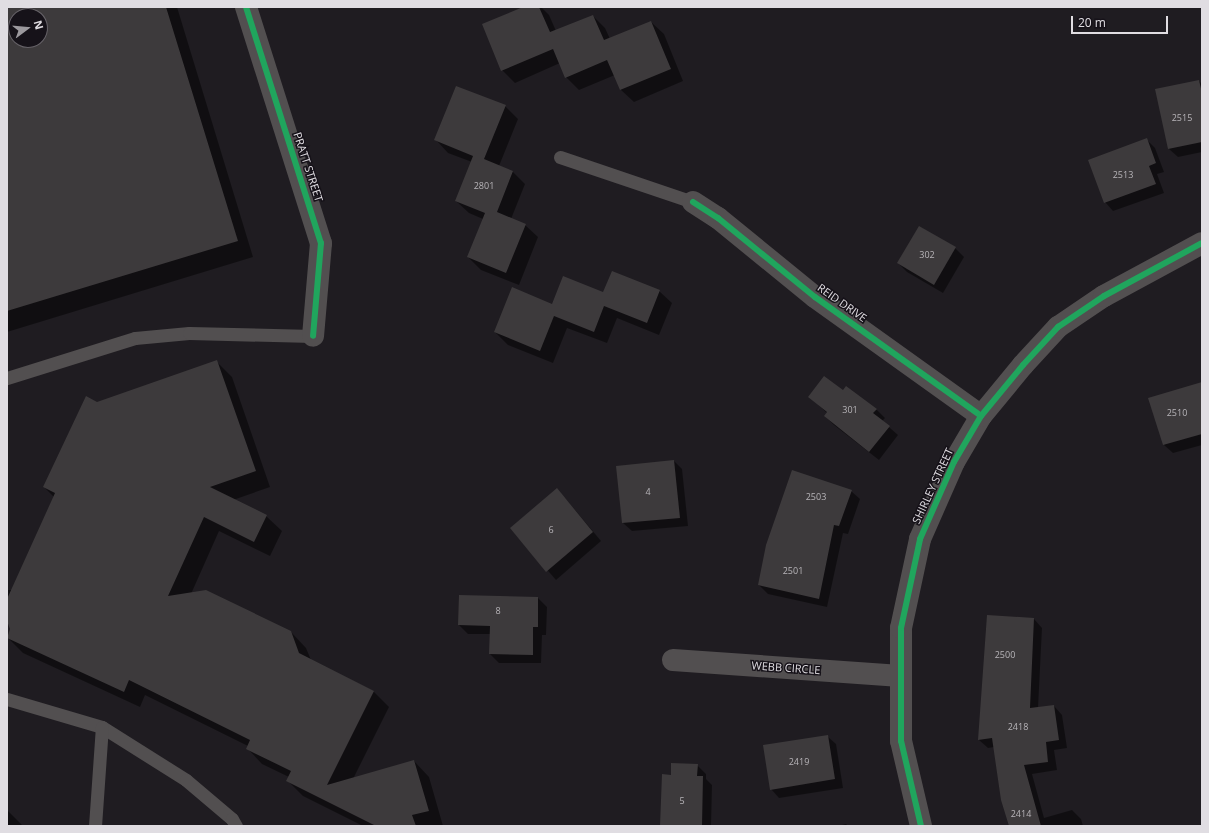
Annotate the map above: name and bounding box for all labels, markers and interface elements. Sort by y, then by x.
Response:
north arrow [8,8,48,48]
scale bar [1073,8,1170,34]
text: 20 m [1078,14,1106,31]
text: N [31,18,47,31]
house number: 2515 [1172,113,1192,123]
street label: PRATT STREET [291,130,325,204]
house number: 2513 [1113,170,1133,180]
house number: 2801 [474,181,494,191]
house number: 302 [919,250,935,260]
street label: REID DRIVE [815,281,869,325]
house number: 301 [842,405,858,415]
house number: 2510 [1167,408,1187,418]
street label: SHIRLEY STREET [910,446,956,526]
house number: 4 [645,487,651,497]
house number: 2503 [806,492,826,502]
house number: 6 [548,525,554,535]
house number: 2501 [783,566,803,576]
house number: 8 [495,606,501,616]
house number: 2500 [995,650,1015,660]
street label: WEBB CIRCLE [751,659,821,677]
house number: 2418 [1008,722,1028,732]
house number: 2419 [789,757,809,767]
house number: 5 [679,796,685,806]
house number: 2414 [1011,809,1031,819]

